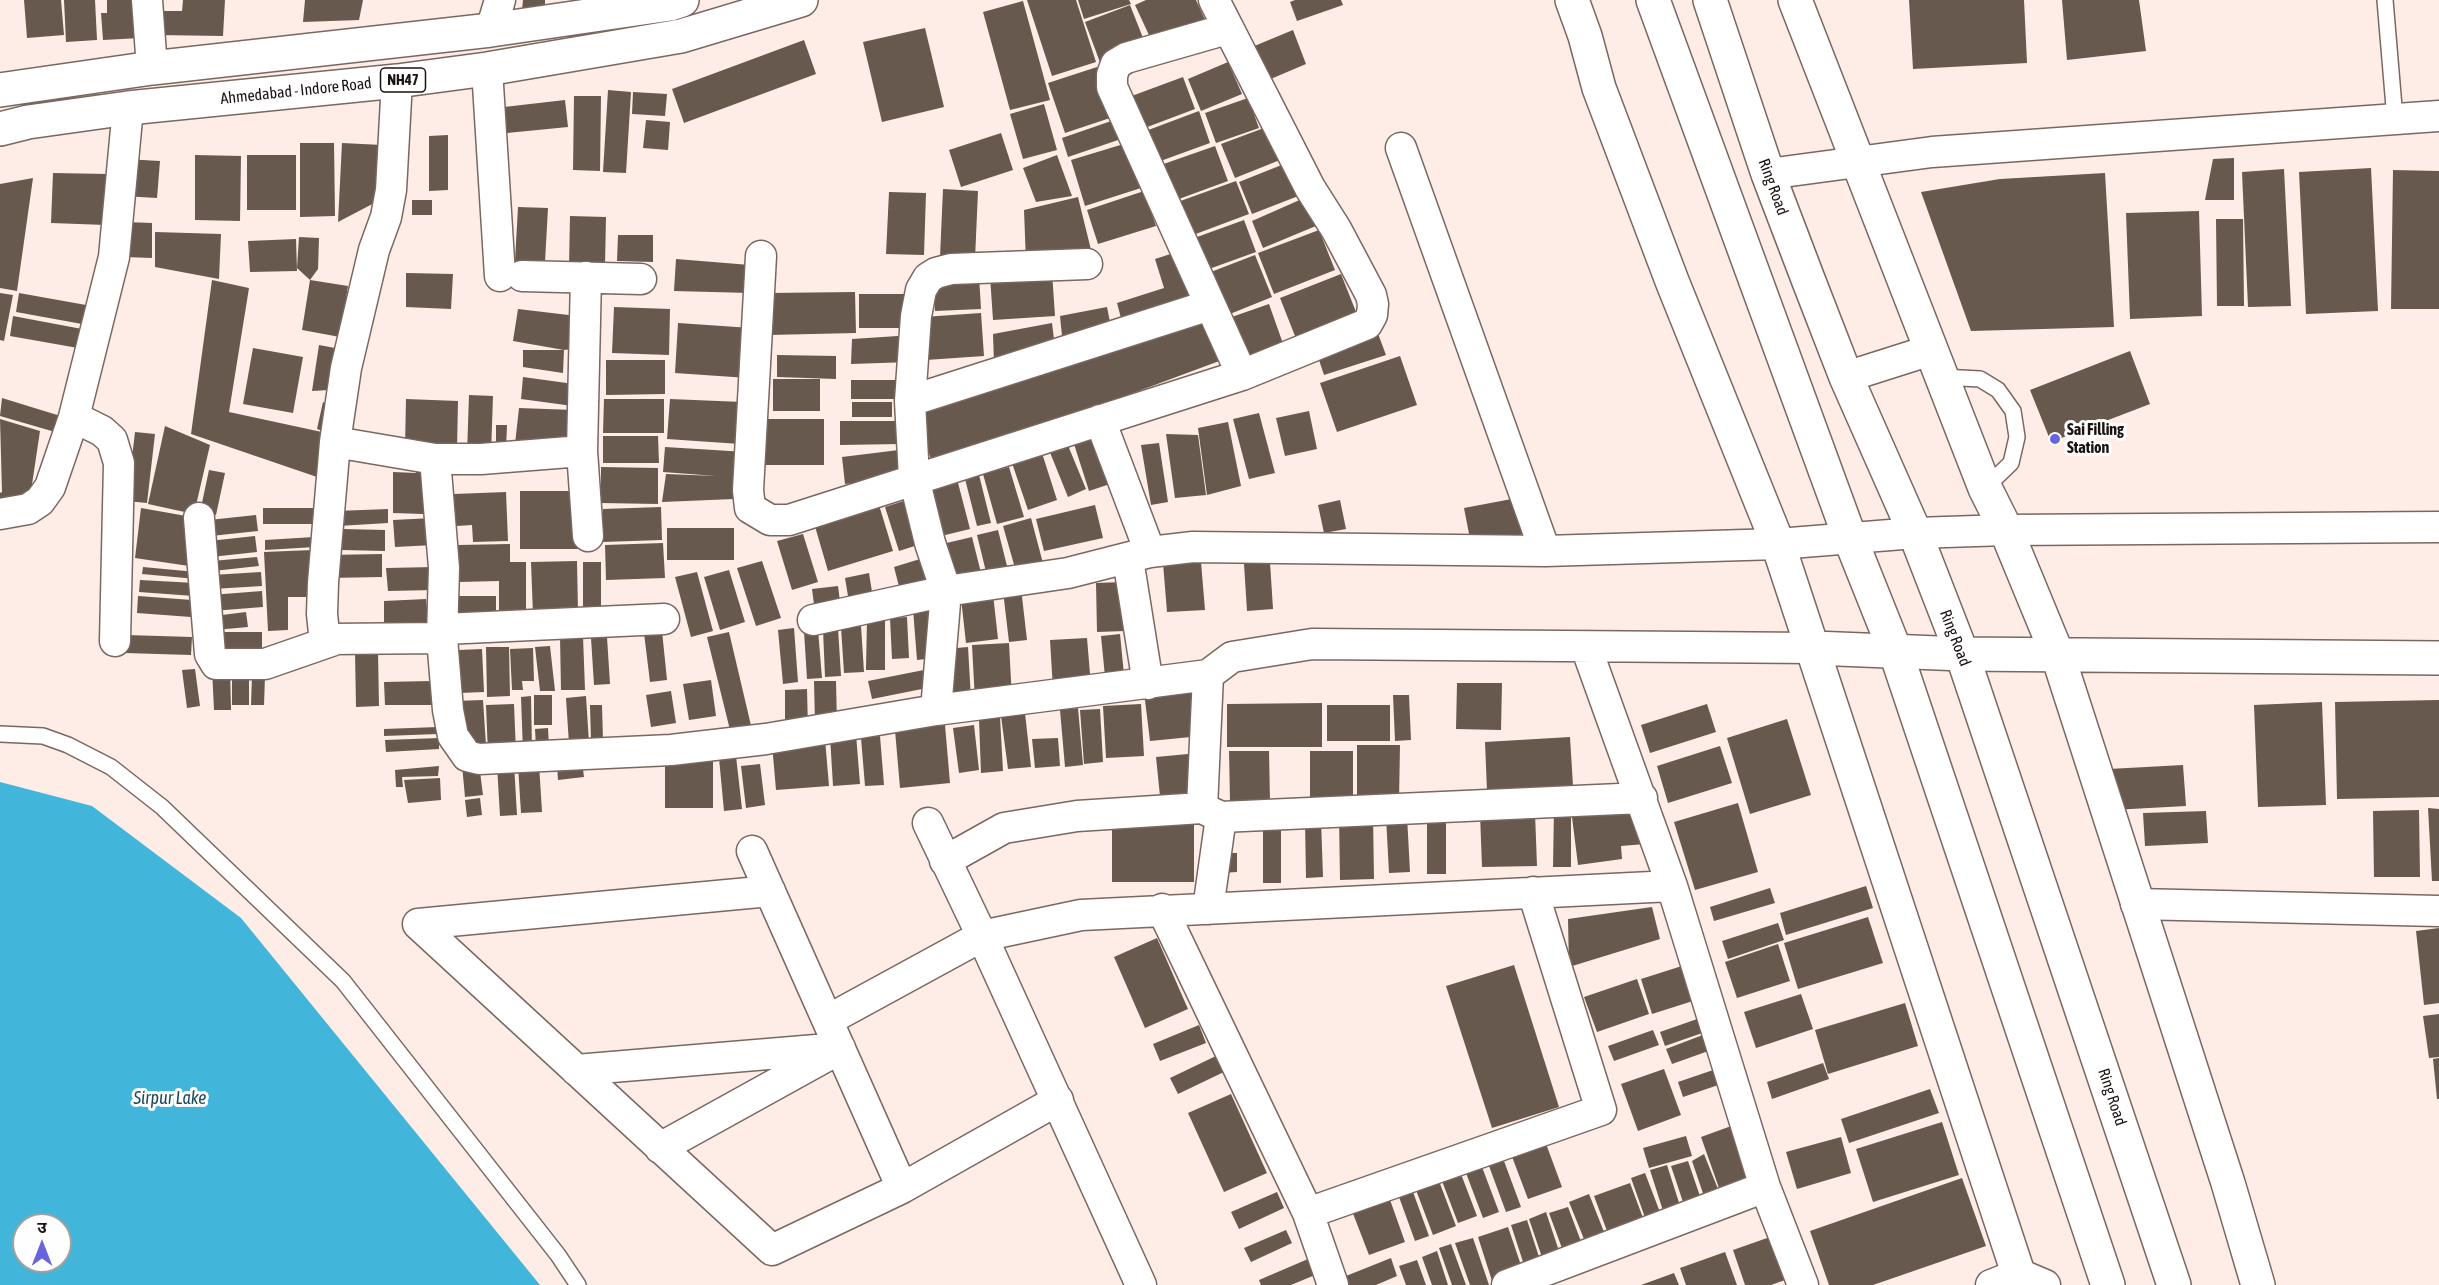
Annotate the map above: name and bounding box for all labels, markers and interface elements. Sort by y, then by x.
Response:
road number: NH47 [380,68,426,92]
street label: Ahmedabad - Indore Road [219,74,373,108]
street label: Ring Road [1754,156,1792,218]
place label: Sai Filling Station [2067,420,2124,458]
marker: Sai Filling Station [2048,432,2062,446]
street label: Ring Road [1935,607,1975,669]
street label: Ring Road [2094,1066,2130,1128]
water label: Sirpur Lake [133,1087,207,1109]
north arrow [12,1213,72,1273]
text: उ [37,1218,47,1236]

